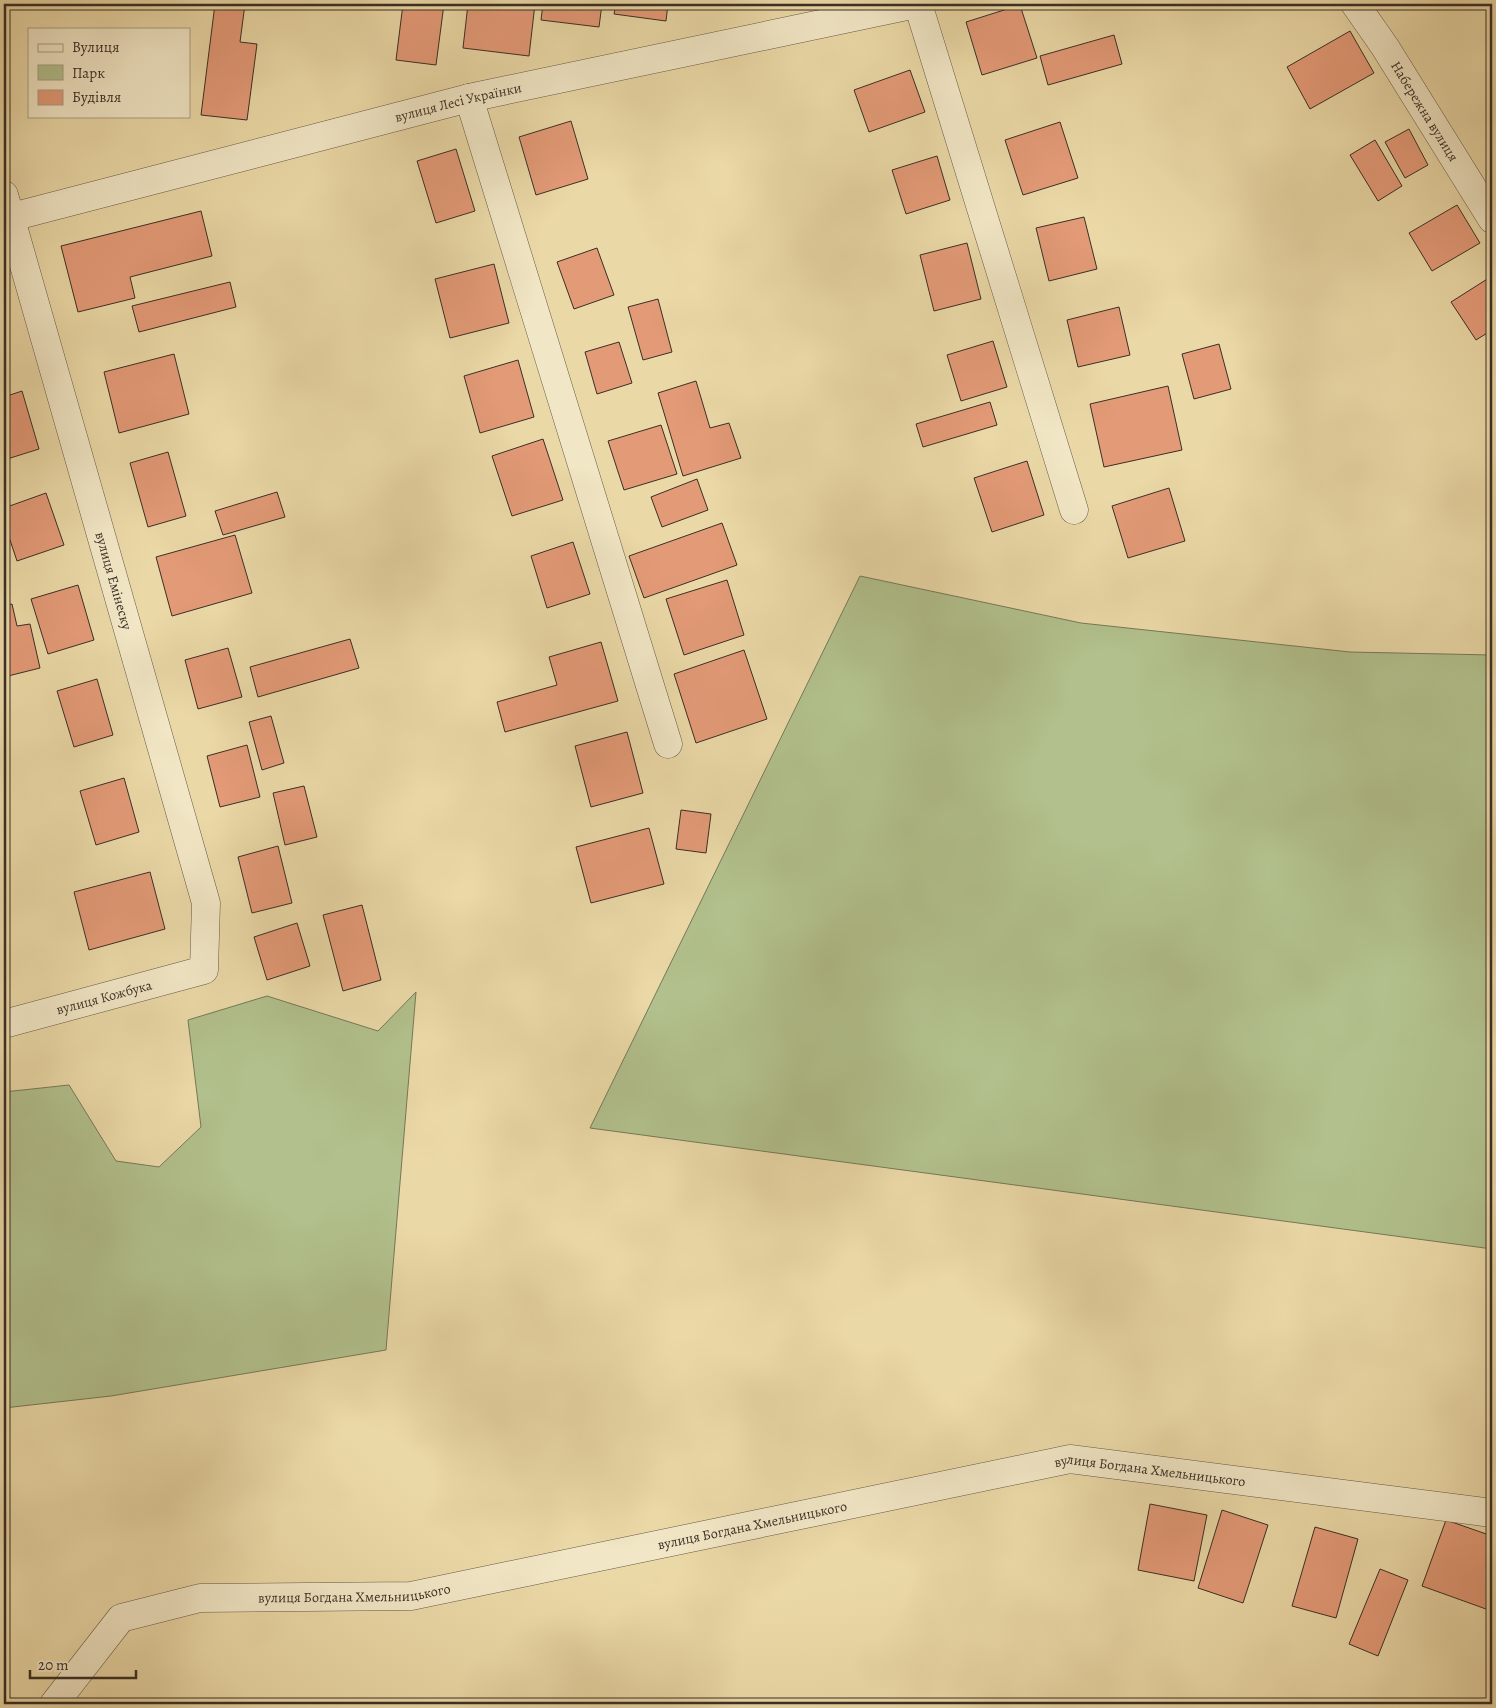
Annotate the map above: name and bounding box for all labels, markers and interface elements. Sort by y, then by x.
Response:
legend [28,28,190,118]
text: Вулиця [72,37,119,57]
street label: Набережна вулиця [1386,58,1463,165]
text: Парк [72,63,105,83]
street label: вулиця Лесі Українки [393,78,523,127]
text: Будівля [72,87,121,107]
street label: вулиця Емінеску [91,530,137,633]
street label: вулиця Кожбука [54,975,155,1019]
street label: вулиця Богдана Хмельницького [1052,1450,1247,1491]
street label: вулиця Богдана Хмельницького [656,1497,849,1554]
street label: вулиця Богдана Хмельницького [258,1579,452,1607]
scale bar [30,1648,136,1680]
text: 20 m [38,1655,69,1675]

